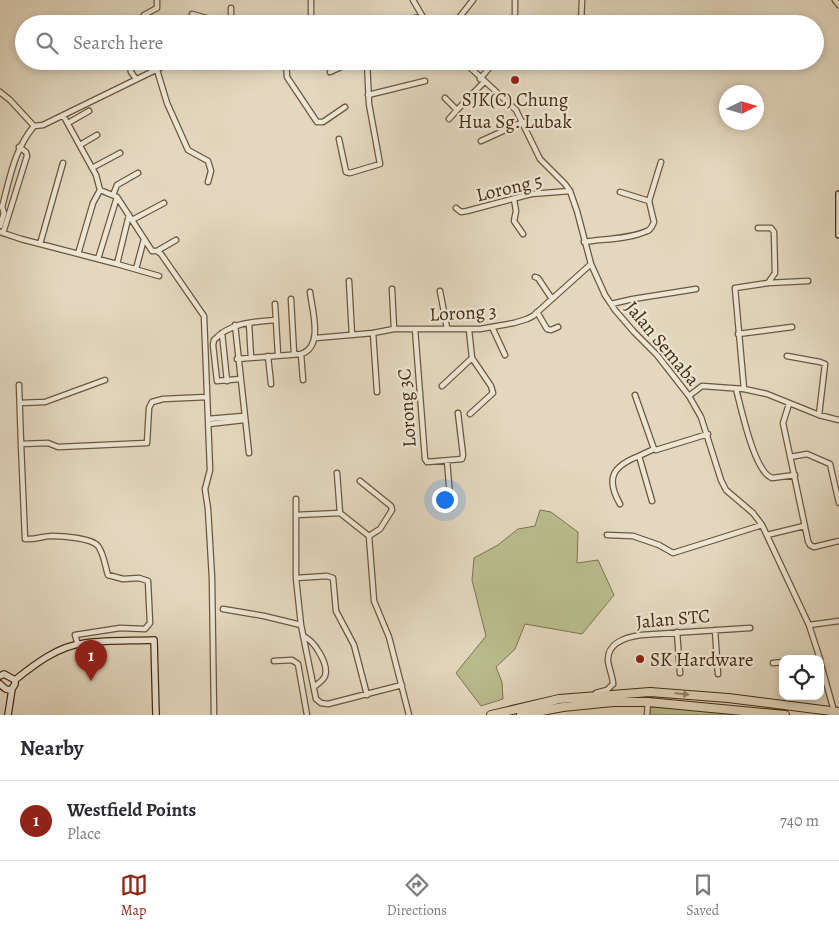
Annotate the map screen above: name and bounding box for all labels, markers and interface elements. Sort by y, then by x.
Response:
search box [15,15,824,70]
icon: search [33,29,61,57]
text: Search here [73,30,163,56]
marker: SJK(C) Chung Hua Sg. Lubak [509,74,521,86]
north arrow [719,85,764,130]
place label: SJK(C) Chung Hua Sg. Lubak [458,87,572,135]
street label: Lorong 5 [473,168,545,208]
street label: Jalan Semaba [619,296,706,392]
street label: Lorong 3 [429,298,497,328]
street label: Lorong 3C [391,368,423,448]
your location [432,487,458,513]
street label: Jalan STC [635,603,711,635]
pin: 1 [75,640,107,681]
place label: SK Hardware [650,647,753,673]
marker: SK Hardware [634,653,646,665]
map controls [779,655,824,700]
button: locate [779,655,824,700]
one-way arrow [674,690,690,698]
text: Nearby [20,734,83,762]
text: Westfield Points [67,797,196,823]
text: 1 [33,810,39,832]
text: 740 m [780,810,819,832]
text: Place [67,823,101,845]
tab: Map [120,871,148,920]
tab: Directions [387,871,447,920]
tab: Saved [686,871,719,920]

